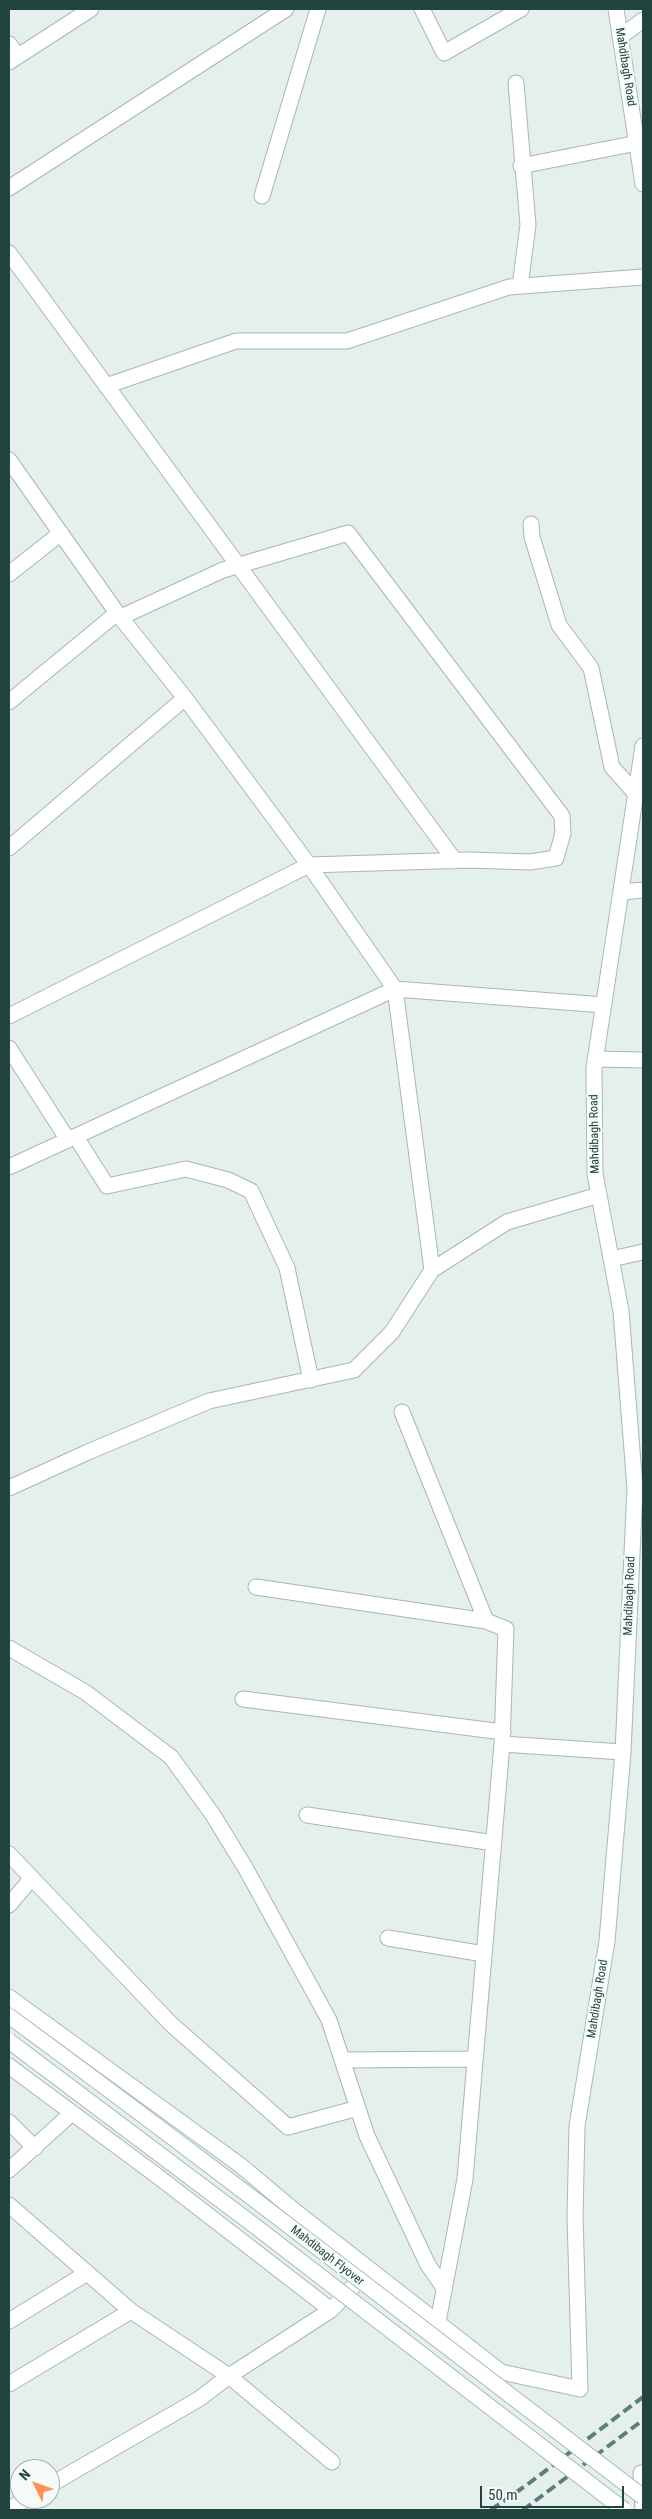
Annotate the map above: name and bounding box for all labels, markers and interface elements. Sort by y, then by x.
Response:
street label: Mahdibagh Road [612,27,638,107]
street label: Mahdibagh Road [587,1094,603,1174]
street label: Mahdibagh Road [621,1556,639,1636]
street label: Mahdibagh Road [585,1959,611,2039]
street label: Mahdibagh Flyover [287,2223,367,2289]
north arrow [10,2459,60,2509]
text: N [16,2466,33,2483]
scale bar [482,2476,626,2508]
text: 50 m [488,2486,518,2504]

